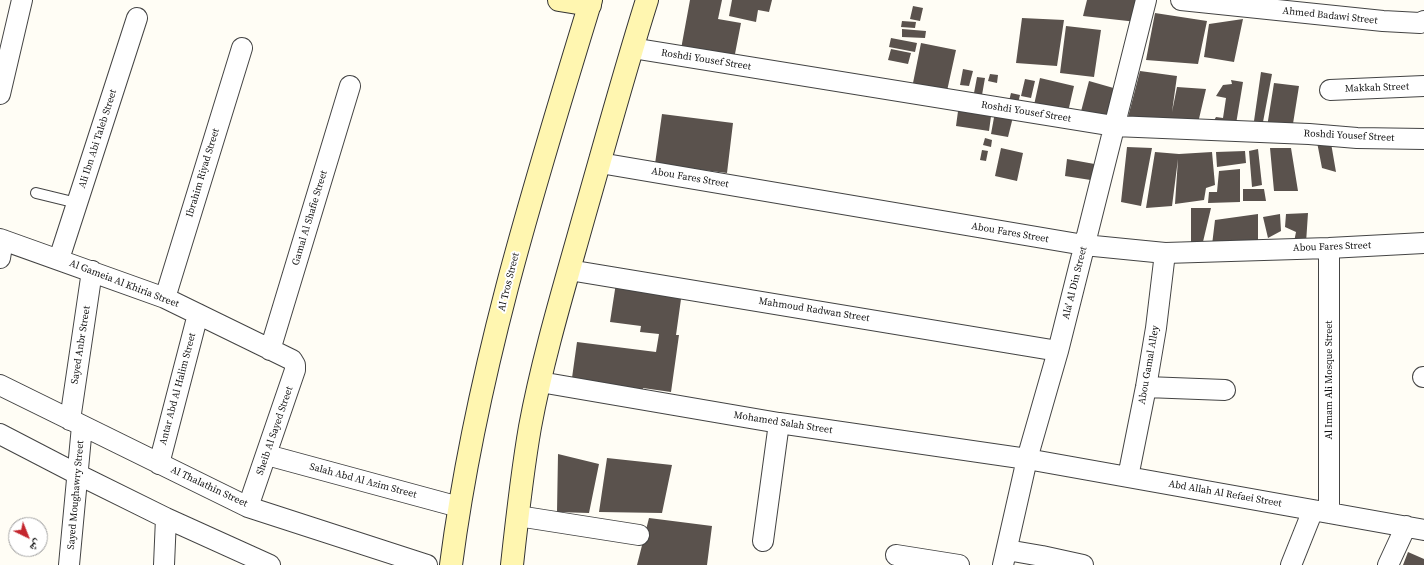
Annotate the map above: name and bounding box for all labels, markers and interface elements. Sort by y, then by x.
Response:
street label: Ahmed Badawi Street [1282,5,1378,27]
street label: Roshdi Yousef Street [660,47,752,73]
street label: Makkah Street [1345,81,1409,95]
street label: Ali Ibn Abi Taleb Street [76,88,120,190]
street label: Roshdi Yousef Street [980,99,1072,125]
street label: Ibrahim Riyad Street [184,127,222,219]
street label: Roshdi Yousef Street [1303,128,1395,144]
street label: Abou Fares Street [650,165,730,191]
street label: Gamal Al Shafie Street [290,169,330,267]
street label: Abou Fares Street [970,220,1050,246]
street label: Abou Fares Street [1293,240,1371,254]
street label: Ala' Al Din Street [1060,245,1090,321]
street label: Al Tros Street [496,252,522,312]
street label: Al Gameia Al Khiria Street [68,258,180,310]
street label: Mahmoud Radwan Street [758,295,870,325]
street label: Sayed Anbr Street [69,305,93,385]
street label: Al Imam Ali Mosque Street [1323,320,1335,440]
street label: Abou Gamal Alley [1136,325,1162,405]
street label: Antar Abd Al Halim Street [157,332,199,446]
street label: Sheib Al Sayed Street [254,385,296,477]
street label: Mohamed Salah Street [733,409,833,437]
street label: Sayed Moughawry Street [65,440,87,550]
street label: Salah Abd Al Azim Street [308,461,418,501]
street label: Al Thalathin Street [169,464,249,510]
street label: Abd Allah Al Refaei Street [1168,478,1282,510]
north arrow [8,517,48,557]
text: ش [26,536,45,555]

